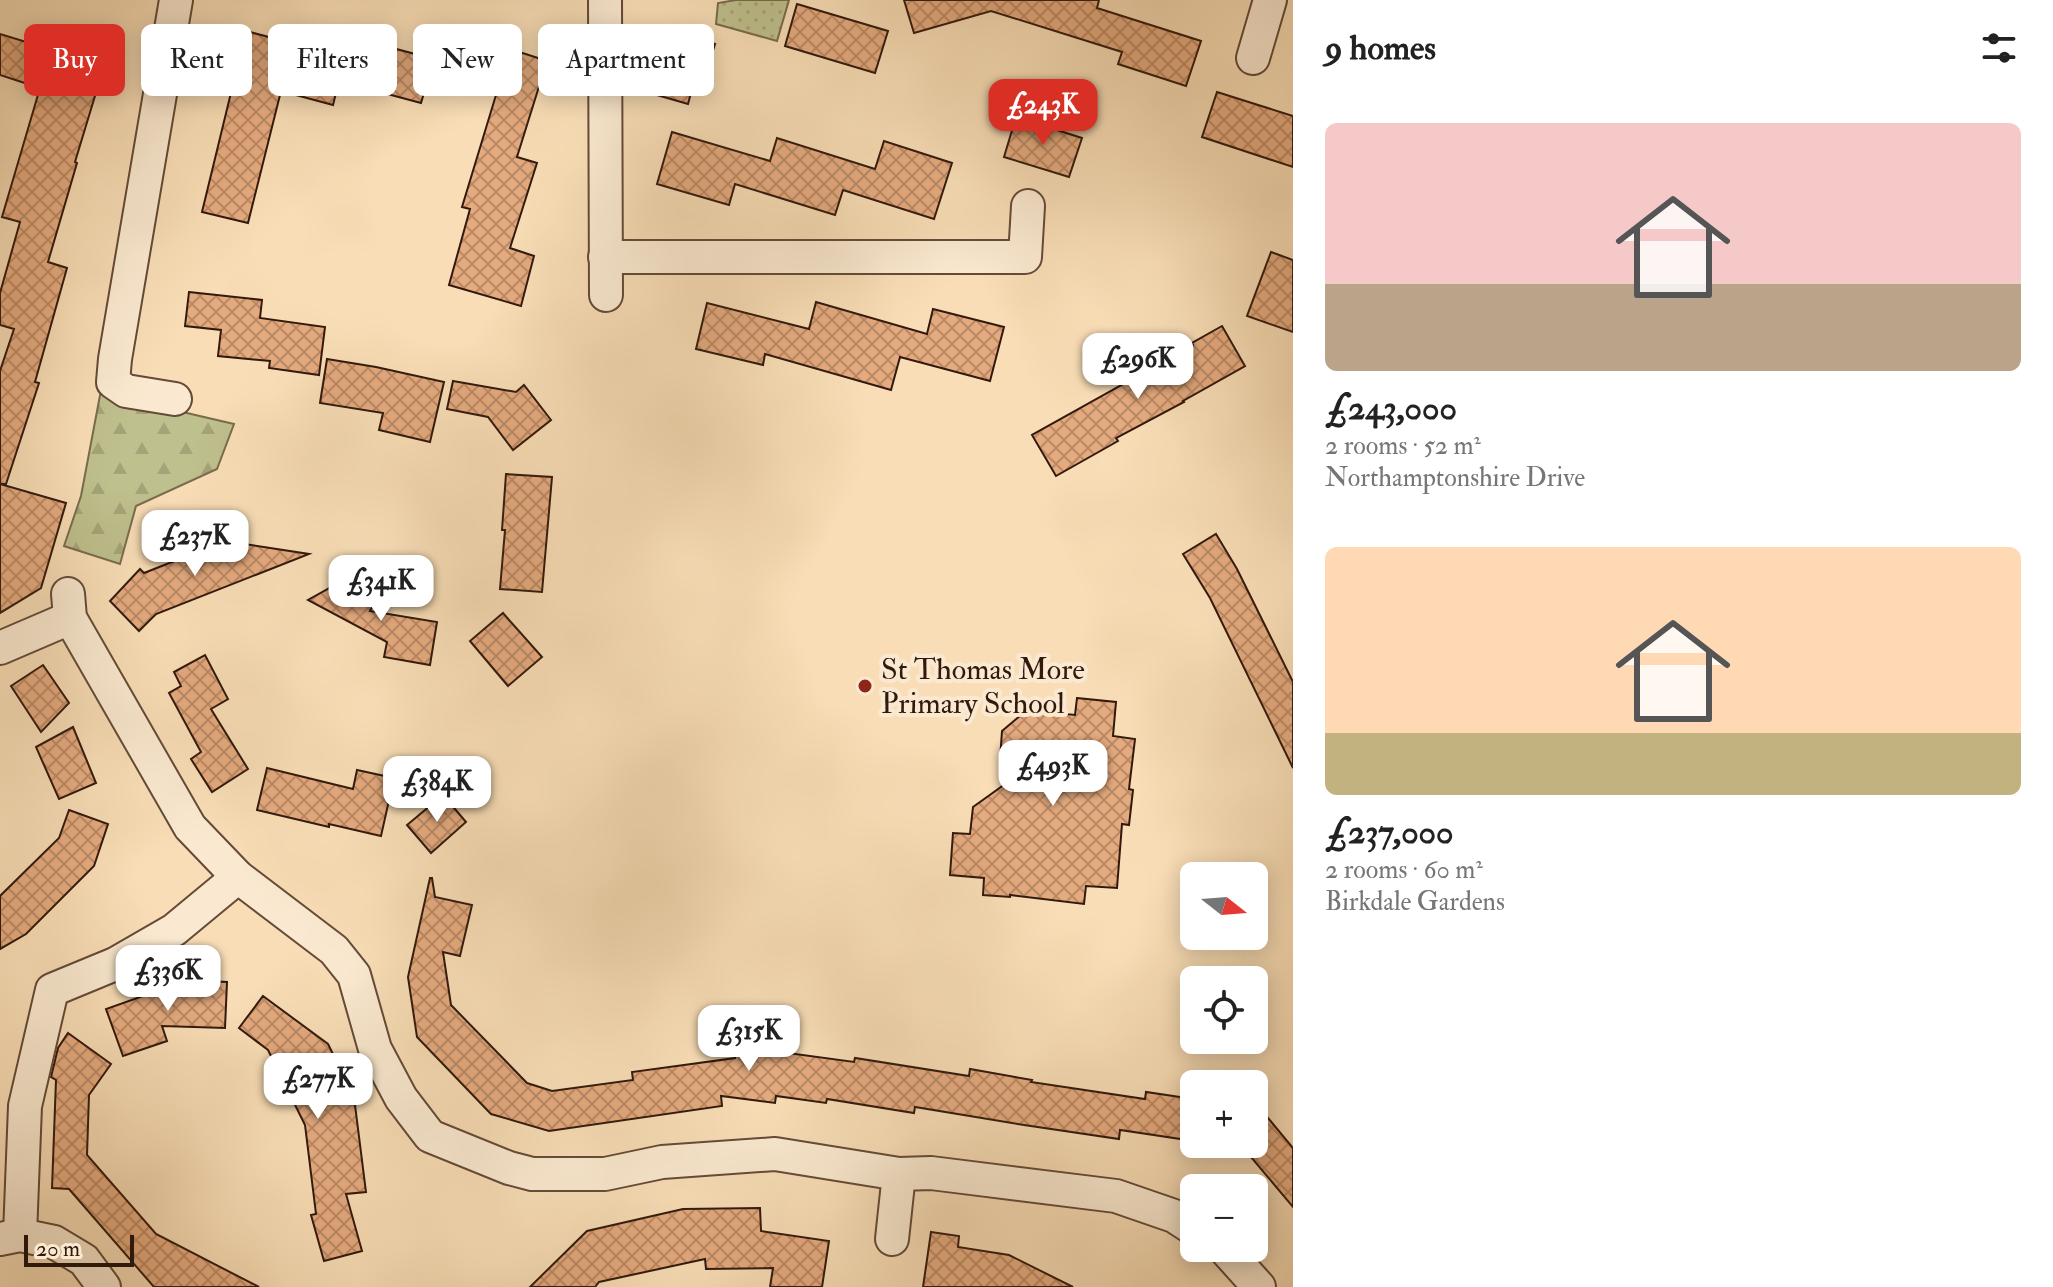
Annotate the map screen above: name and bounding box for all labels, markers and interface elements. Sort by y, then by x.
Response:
chip: Buy [24,24,125,96]
chip: Rent [141,24,252,96]
chip: Filters [268,24,397,96]
chip: New [413,24,522,96]
chip: Apartment [538,24,714,96]
icon: filters [1977,26,2021,70]
text: 9 homes [1325,27,1436,70]
pin: £243K [987,79,1099,147]
text: £243K [1007,89,1079,121]
icon: home [1601,175,1745,319]
pin: £296K [1082,333,1194,401]
text: £296K [1100,343,1176,375]
text: £243,000 [1325,387,1457,430]
text: 2 rooms · 52 m² [1325,430,1481,462]
text: Northamptonshire Drive [1325,462,1585,494]
pin: £237K [139,510,251,578]
text: £237K [160,520,230,552]
pin: £341K [325,555,437,623]
text: £341K [347,565,415,597]
icon: home [1601,599,1745,743]
place label: St Thomas More Primary School [881,651,1085,722]
marker: St Thomas More Primary School [856,677,874,695]
pin: £493K [997,740,1109,808]
text: £493K [1017,750,1090,782]
pin: £384K [381,756,493,824]
text: £384K [401,766,473,798]
text: £237,000 [1325,811,1453,854]
text: 2 rooms · 60 m² [1325,854,1483,886]
north arrow [1180,862,1268,950]
map controls [1180,862,1268,1262]
text: Birkdale Gardens [1325,886,1505,918]
pin: £336K [112,945,224,1013]
text: £336K [134,955,202,987]
button: locate [1180,966,1268,1054]
pin: £315K [693,1005,805,1073]
text: £315K [716,1015,782,1047]
pin: £277K [262,1053,374,1121]
text: £277K [282,1063,354,1095]
button: + [1180,1070,1268,1158]
button: − [1180,1174,1268,1262]
scale bar [24,1231,134,1267]
text: 20 m [36,1235,80,1263]

